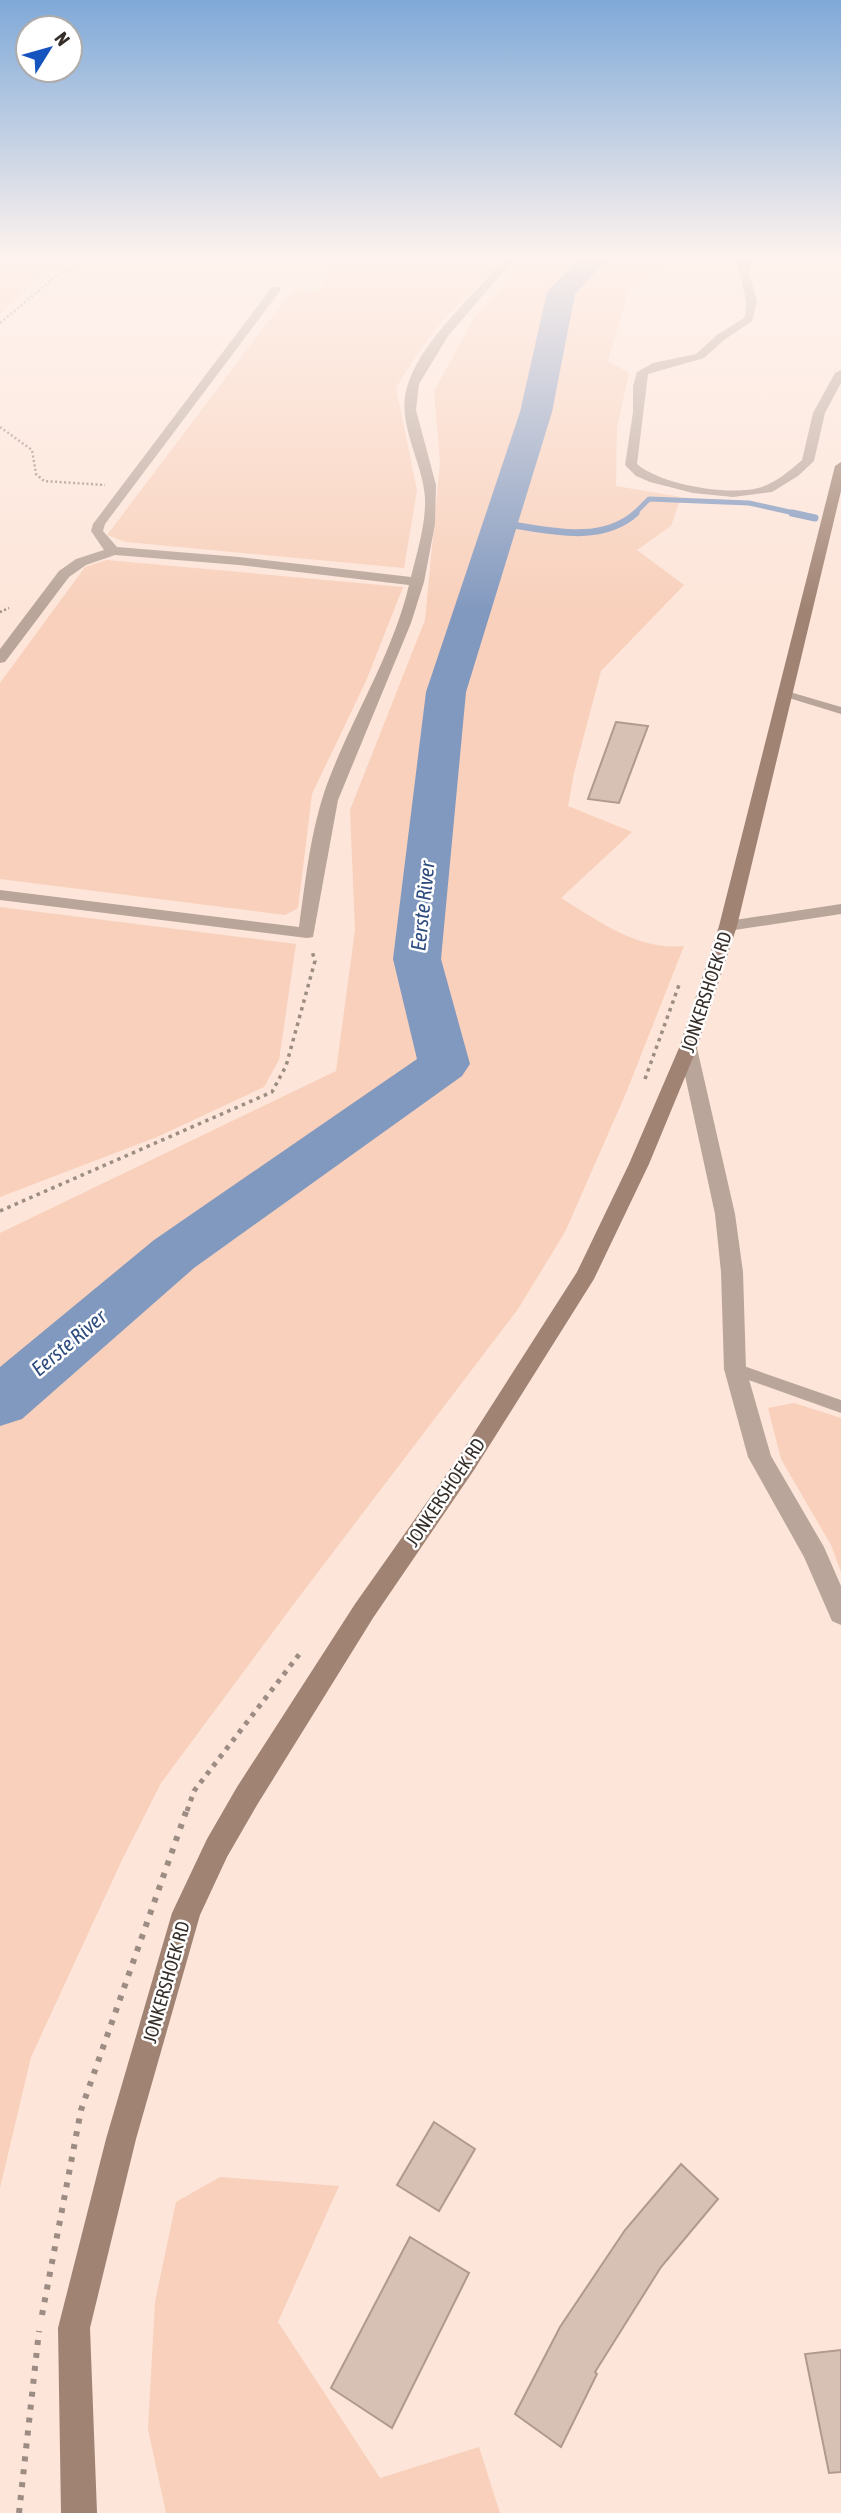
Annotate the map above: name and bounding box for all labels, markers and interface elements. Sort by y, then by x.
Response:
north arrow [14,14,84,84]
text: N [50,28,75,50]
water label: Eerste River [405,859,439,952]
street label: JONKERSHOEK RD [676,929,736,1055]
water label: Eerste River [26,1304,111,1380]
street label: JONKERSHOEK RD [401,1434,489,1550]
street label: JONKERSHOEK RD [138,1919,194,2045]

